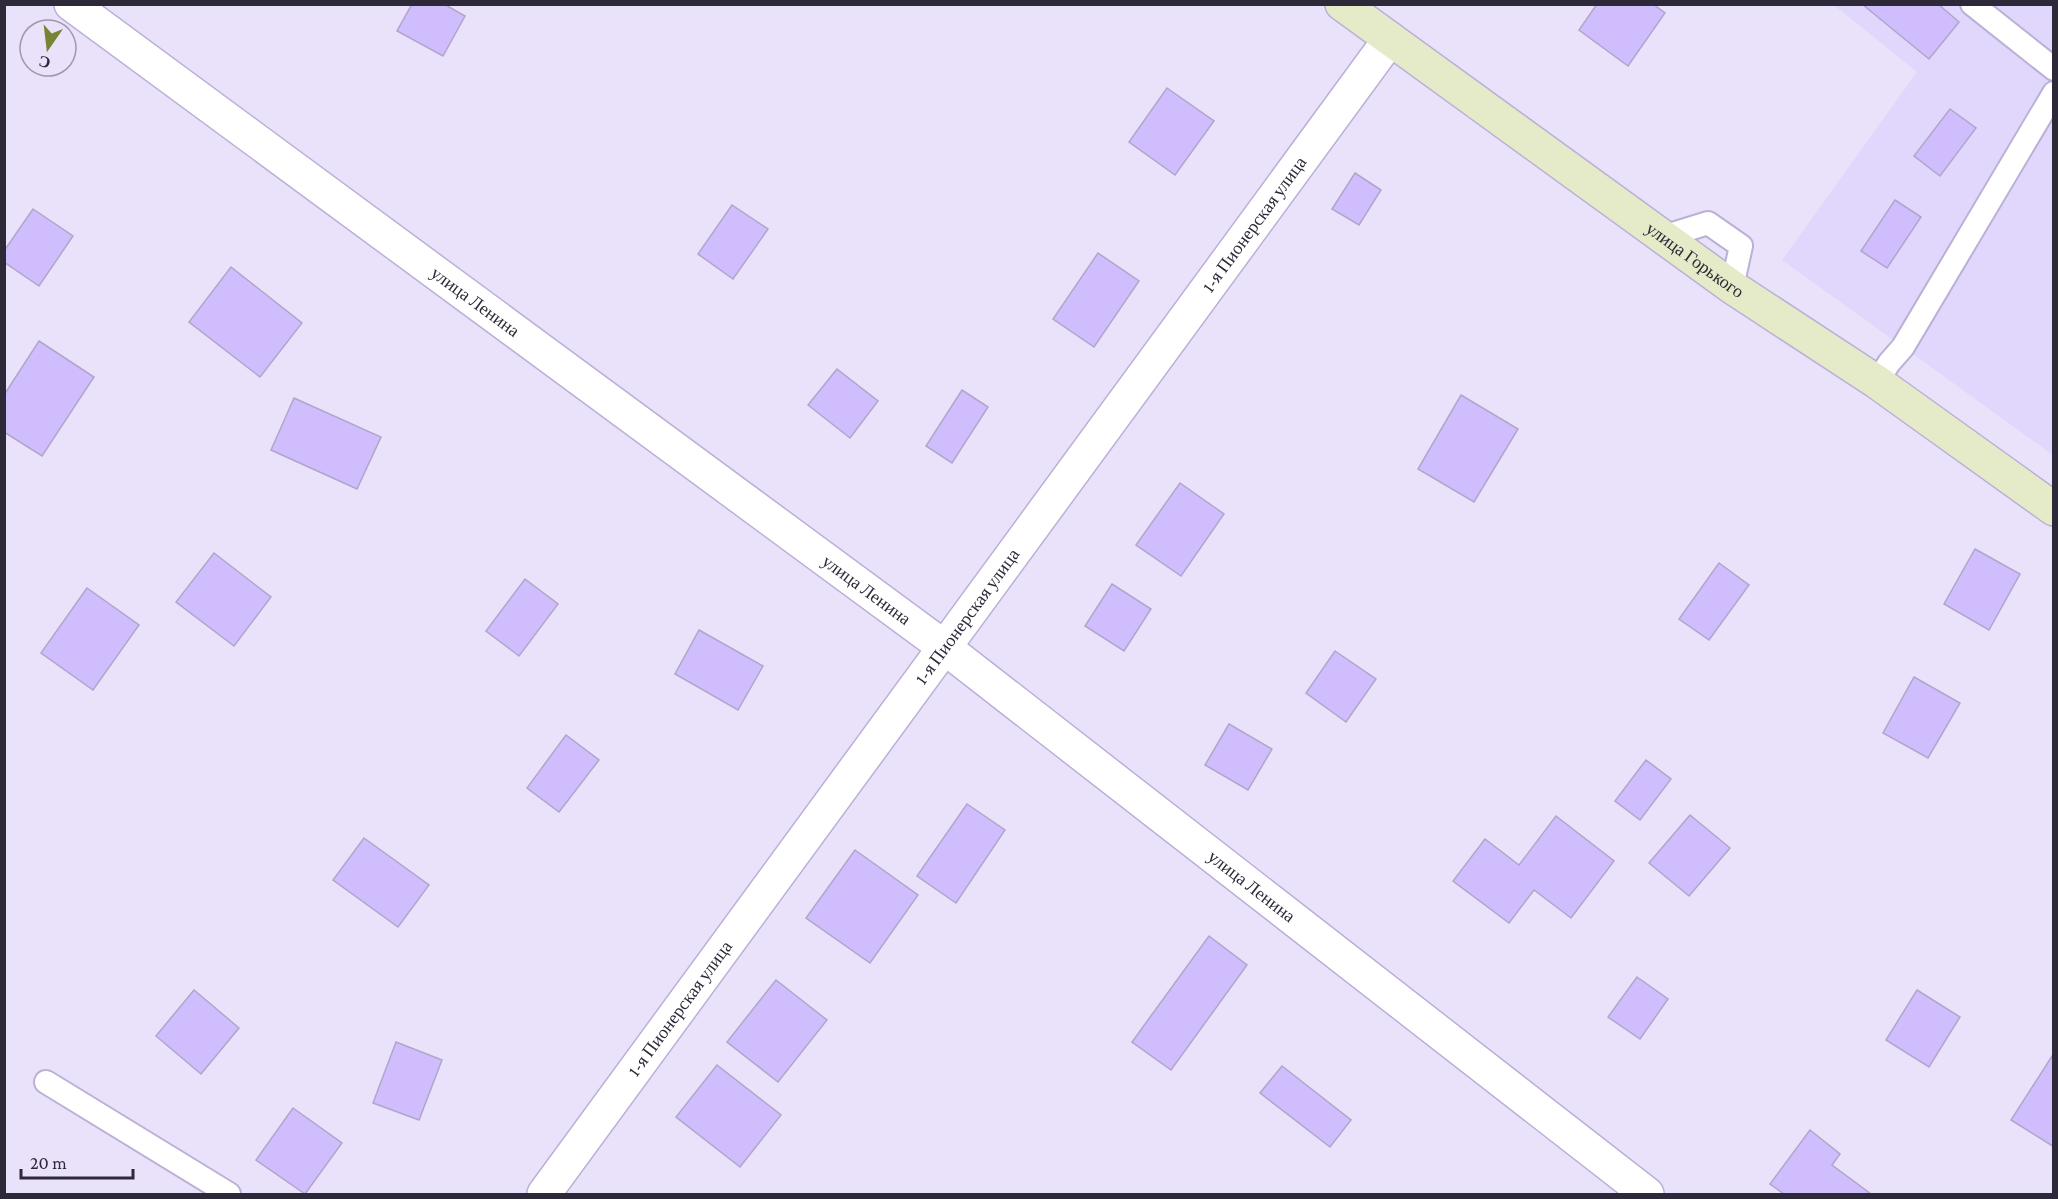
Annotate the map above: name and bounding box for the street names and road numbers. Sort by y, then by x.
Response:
street label: 1-я Пионерская улица [1198,153,1311,296]
street label: улица Горького [1642,218,1748,302]
street label: улица Ленина [427,263,523,341]
street label: 1-я Пионерская улица [911,545,1023,688]
street label: улица Ленина [818,551,915,629]
street label: улица Ленина [1204,846,1299,926]
street label: 1-я Пионерская улица [624,937,736,1080]

